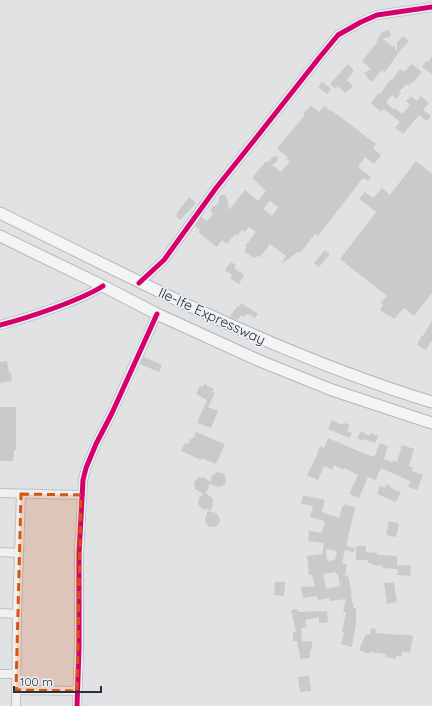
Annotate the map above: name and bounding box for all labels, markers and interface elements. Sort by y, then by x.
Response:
street label: Ile-Ife Expressway [156,283,268,349]
scale bar [14,668,101,694]
text: 100 m [20,674,53,689]

